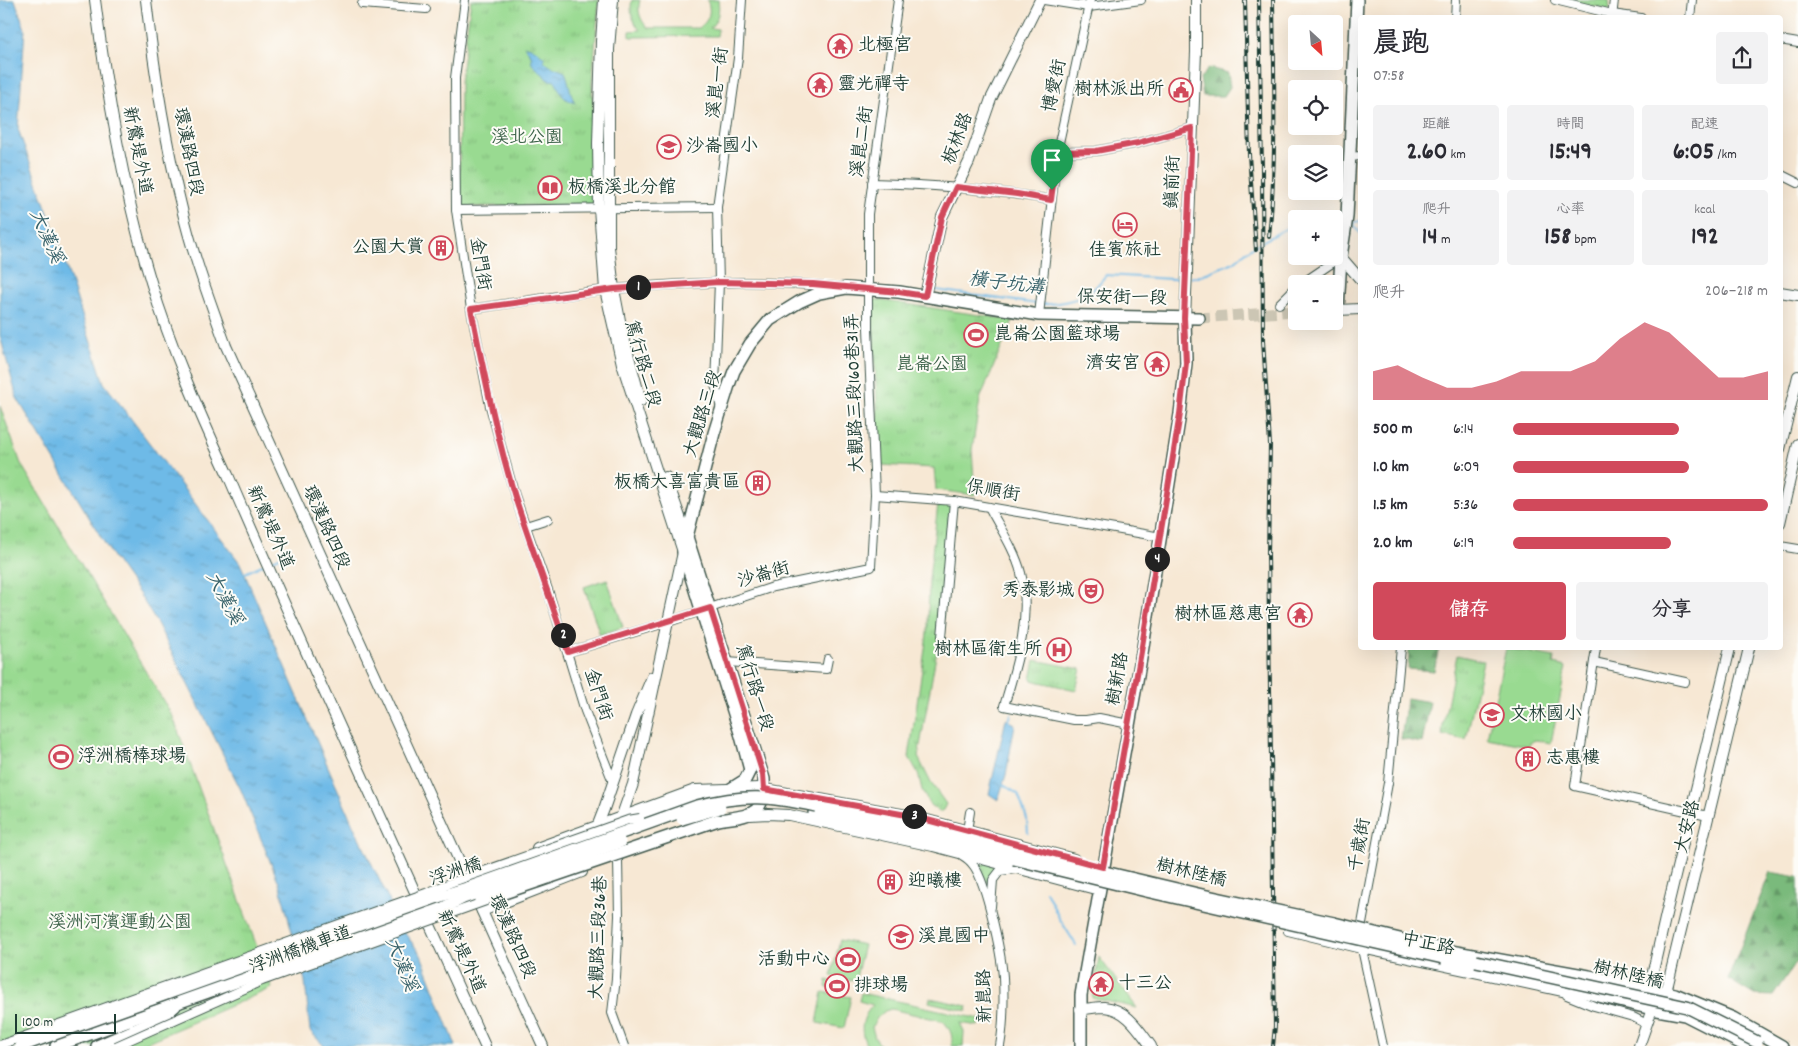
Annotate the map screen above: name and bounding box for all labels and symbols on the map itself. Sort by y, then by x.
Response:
north arrow [1288,15,1342,70]
temple icon: 北極宮 [827,33,853,59]
place label: 北極宮 [858,34,912,59]
street label: 溪崑一街 [702,46,736,120]
street label: 博愛街 [1038,57,1074,115]
temple icon: 靈光禪寺 [807,72,833,98]
place label: 靈光禪寺 [838,73,910,98]
public building icon: 樹林派出所 [1168,77,1194,103]
place label: 樹林派出所 [1074,78,1164,103]
street label: 新鶯堤外道 [115,104,157,198]
street label: 環漢路四段 [166,105,208,199]
street label: 溪崑二街 [846,105,880,179]
street label: 板林路 [938,109,980,169]
park label: 溪北公園 [491,126,563,151]
school or university icon: 沙崙國小 [656,134,682,160]
place label: 沙崙國小 [686,135,758,160]
pin [1031,139,1073,190]
street label: 鎮前街 [1161,155,1187,209]
library icon: 板橋溪北分館 [537,175,563,201]
place label: 板橋溪北分館 [568,176,676,201]
water label: 大漢溪 [21,205,69,269]
hotel icon: 佳賓旅社 [1112,212,1138,238]
building icon: 公園大賞 [428,235,454,261]
street label: 金門街 [462,235,496,293]
place label: 公園大賞 [352,236,424,261]
place label: 佳賓旅社 [1089,239,1161,264]
water label: 橫子坑溝 [967,267,1047,303]
pin: 1 [626,274,650,300]
street label: 保安街一段 [1077,286,1167,312]
street label: 大觀路三段160巷31弄 [841,312,871,474]
street label: 篤行路二段 [617,317,665,411]
sports icon: 崑崙公園籃球場 [963,322,989,348]
place label: 崑崙公園籃球場 [994,323,1120,348]
temple icon: 濟安宮 [1144,351,1170,377]
place label: 濟安宮 [1086,352,1140,377]
park label: 崑崙公園 [896,353,968,378]
street label: 大觀路三段 [679,367,729,461]
building icon: 板橋大喜富貴區 [745,470,771,496]
place label: 板橋大喜富貴區 [614,471,740,496]
street label: 保順街 [964,475,1022,509]
street label: 新鶯堤外道 [239,482,299,574]
street label: 環漢路四段 [295,482,355,574]
pin: 4 [1144,546,1170,572]
street label: 沙崙街 [735,557,793,595]
water label: 大漢溪 [198,567,249,631]
theatre icon: 秀泰影城 [1078,578,1104,604]
place label: 秀泰影城 [1002,579,1074,604]
temple icon: 樹林區慈惠宮 [1287,602,1313,628]
place label: 樹林區慈惠宮 [1174,603,1282,628]
pin: 2 [550,622,576,648]
hospital icon: 樹林區衛生所 [1046,637,1072,663]
place label: 樹林區衛生所 [934,638,1042,663]
street label: 篤行路一段 [728,641,778,735]
street label: 樹新路 [1102,650,1136,708]
street label: 金門街 [577,665,617,725]
school or university icon: 文林國小 [1479,702,1505,728]
place label: 文林國小 [1510,703,1582,728]
sports icon: 浮洲橋棒球場 [48,744,74,770]
place label: 浮洲橋棒球場 [78,745,186,770]
building icon: 志惠樓 [1515,746,1541,772]
place label: 志惠樓 [1546,747,1600,772]
street label: 大安路 [1670,798,1708,856]
pin: 3 [902,804,926,828]
street label: 千歲街 [1344,816,1378,874]
street label: 浮洲橋 [426,853,486,893]
street label: 樹林陸橋 [1153,854,1229,894]
building icon: 迎曦樓 [877,869,903,895]
place label: 迎曦樓 [908,870,962,895]
street label: 大觀路三段36巷 [585,875,615,1001]
street label: 環漢路四段 [481,891,541,983]
street label: 新鶯堤外道 [430,906,490,998]
park label: 溪洲河濱運動公園 [48,911,192,936]
street label: 浮洲橋機車道 [246,921,356,981]
school or university icon: 溪崑國中 [888,924,914,950]
place label: 溪崑國中 [918,925,990,950]
street label: 中正路 [1399,927,1457,963]
water label: 大漢溪 [377,934,424,997]
sports icon: 活動中心 [835,947,861,973]
place label: 活動中心 [758,948,830,973]
street label: 樹林陸橋 [1590,956,1666,996]
street label: 新崑路 [973,969,999,1023]
temple icon: 十三公 [1088,971,1114,997]
place label: 十三公 [1118,972,1172,997]
sports icon: 排球場 [824,973,850,999]
place label: 排球場 [854,974,908,999]
scale bar [15,1011,116,1034]

